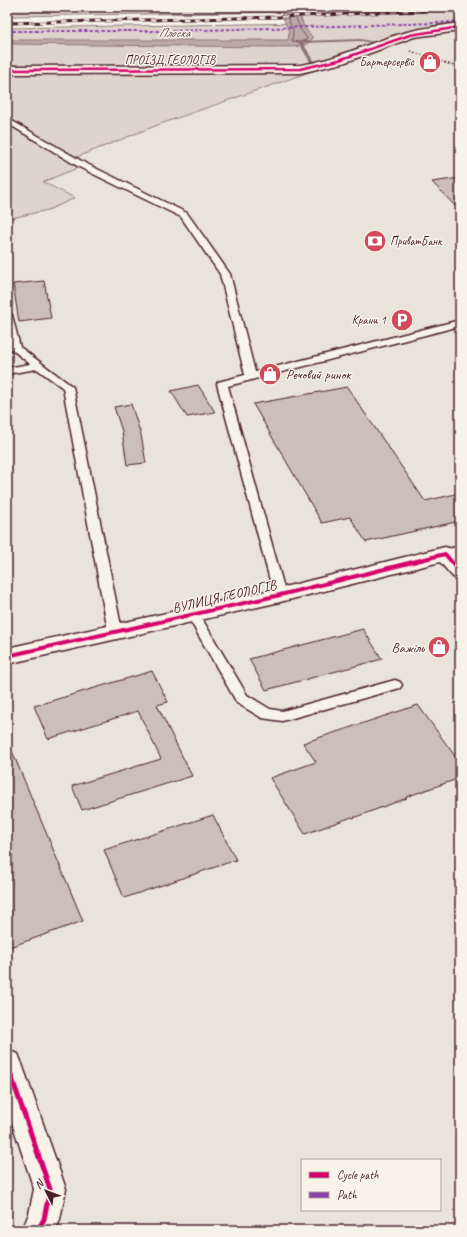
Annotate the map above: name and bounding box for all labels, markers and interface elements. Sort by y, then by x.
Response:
water label: Плоска [158,25,192,41]
shop icon: Бартерсервіс [417,49,443,75]
street label: ПРОЇЗД ГЕОЛОГІВ [125,52,216,68]
place label: Бартерсервіс [359,54,415,70]
bank icon: ПриватБанк [362,228,388,254]
place label: ПриватБанк [390,233,443,249]
parking icon: Крани 1 [389,307,415,333]
place label: Крани 1 [352,312,387,328]
shop icon: Речовий ринок [257,361,283,387]
place label: Речовий ринок [286,366,351,383]
street label: ВУЛИЦЯ ГЕОЛОГІВ [171,576,279,617]
shop icon: Важіль [426,634,452,660]
place label: Важіль [392,639,425,656]
legend [301,1159,441,1211]
text: Cycle path [337,1167,379,1183]
north arrow [26,1171,66,1211]
text: N [31,1175,48,1192]
text: Path [337,1187,357,1203]

